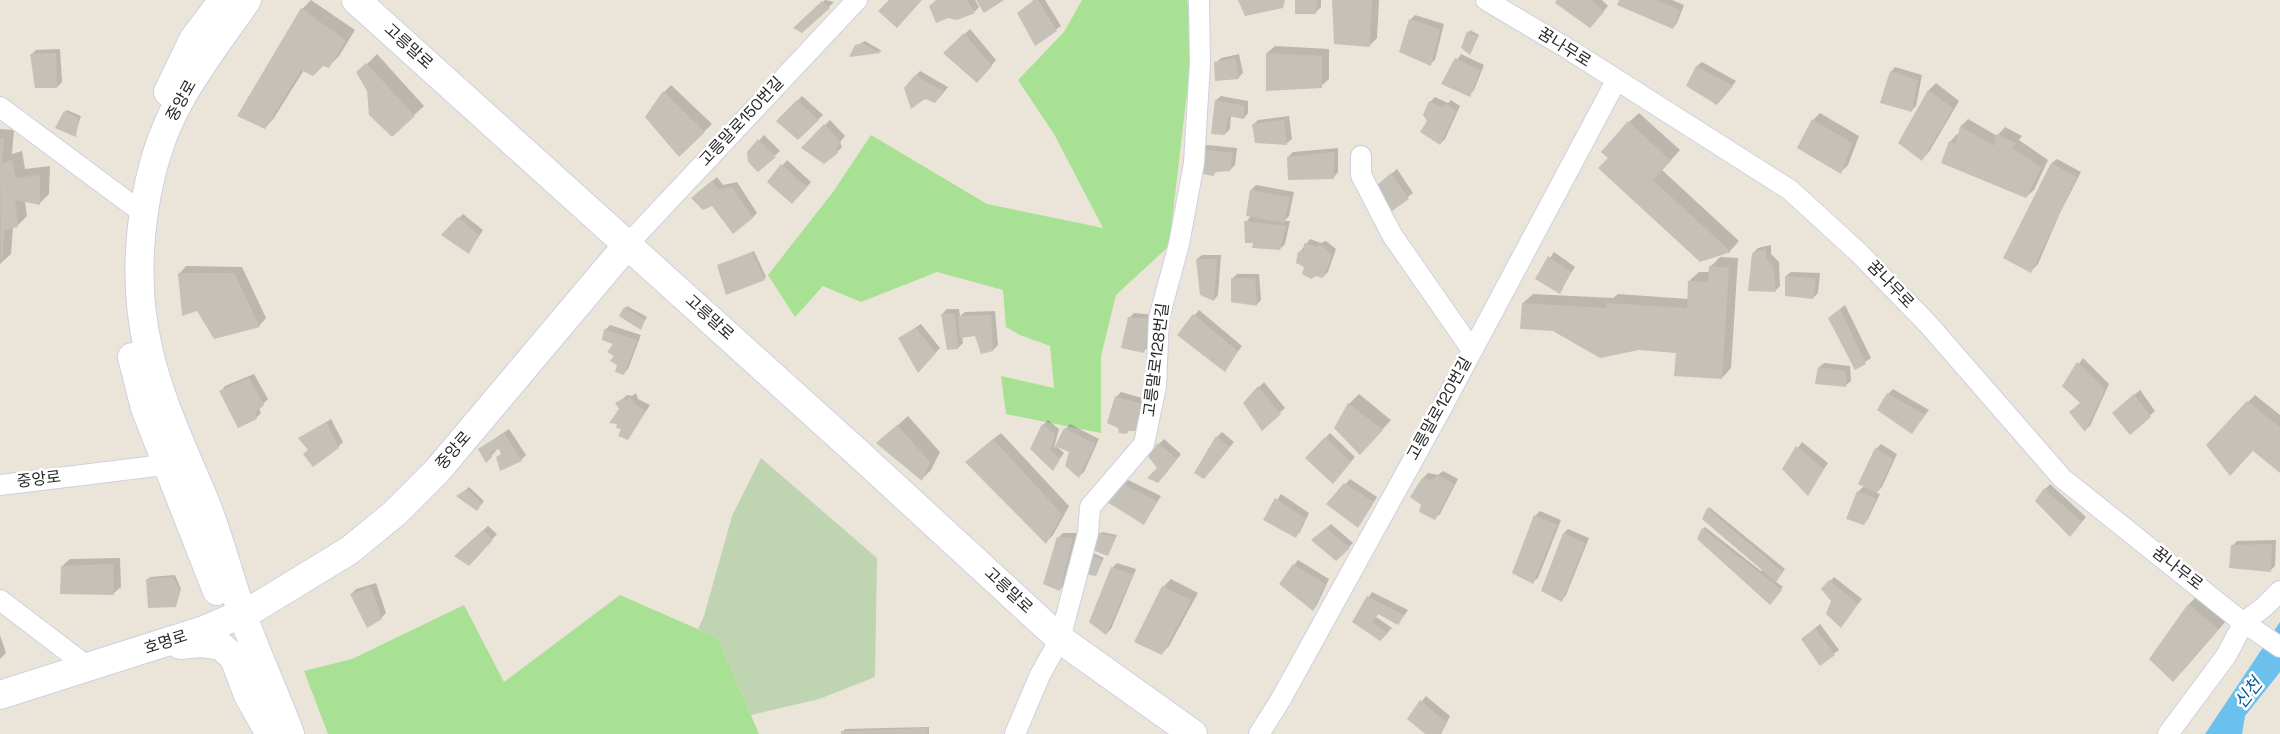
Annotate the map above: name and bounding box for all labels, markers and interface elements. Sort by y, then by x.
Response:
street label: 고릉말로 [380,20,436,74]
street label: 꿈나무로 [1534,24,1594,72]
street label: 고릉말로150번길 [696,73,788,171]
street label: 중앙로 [163,77,201,125]
street label: 꿈나무로 [1863,257,1917,313]
street label: 고릉말로 [681,291,737,345]
street label: 고릉말로128번길 [1140,302,1174,418]
street label: 고릉말로120번길 [1404,354,1476,464]
street label: 중앙로 [432,428,476,474]
street label: 중앙로 [16,468,62,492]
street label: 꿈나무로 [2148,543,2206,595]
street label: 고릉말로 [980,564,1036,618]
street label: 호명로 [142,627,190,659]
water label: 신천 [2230,674,2268,714]

